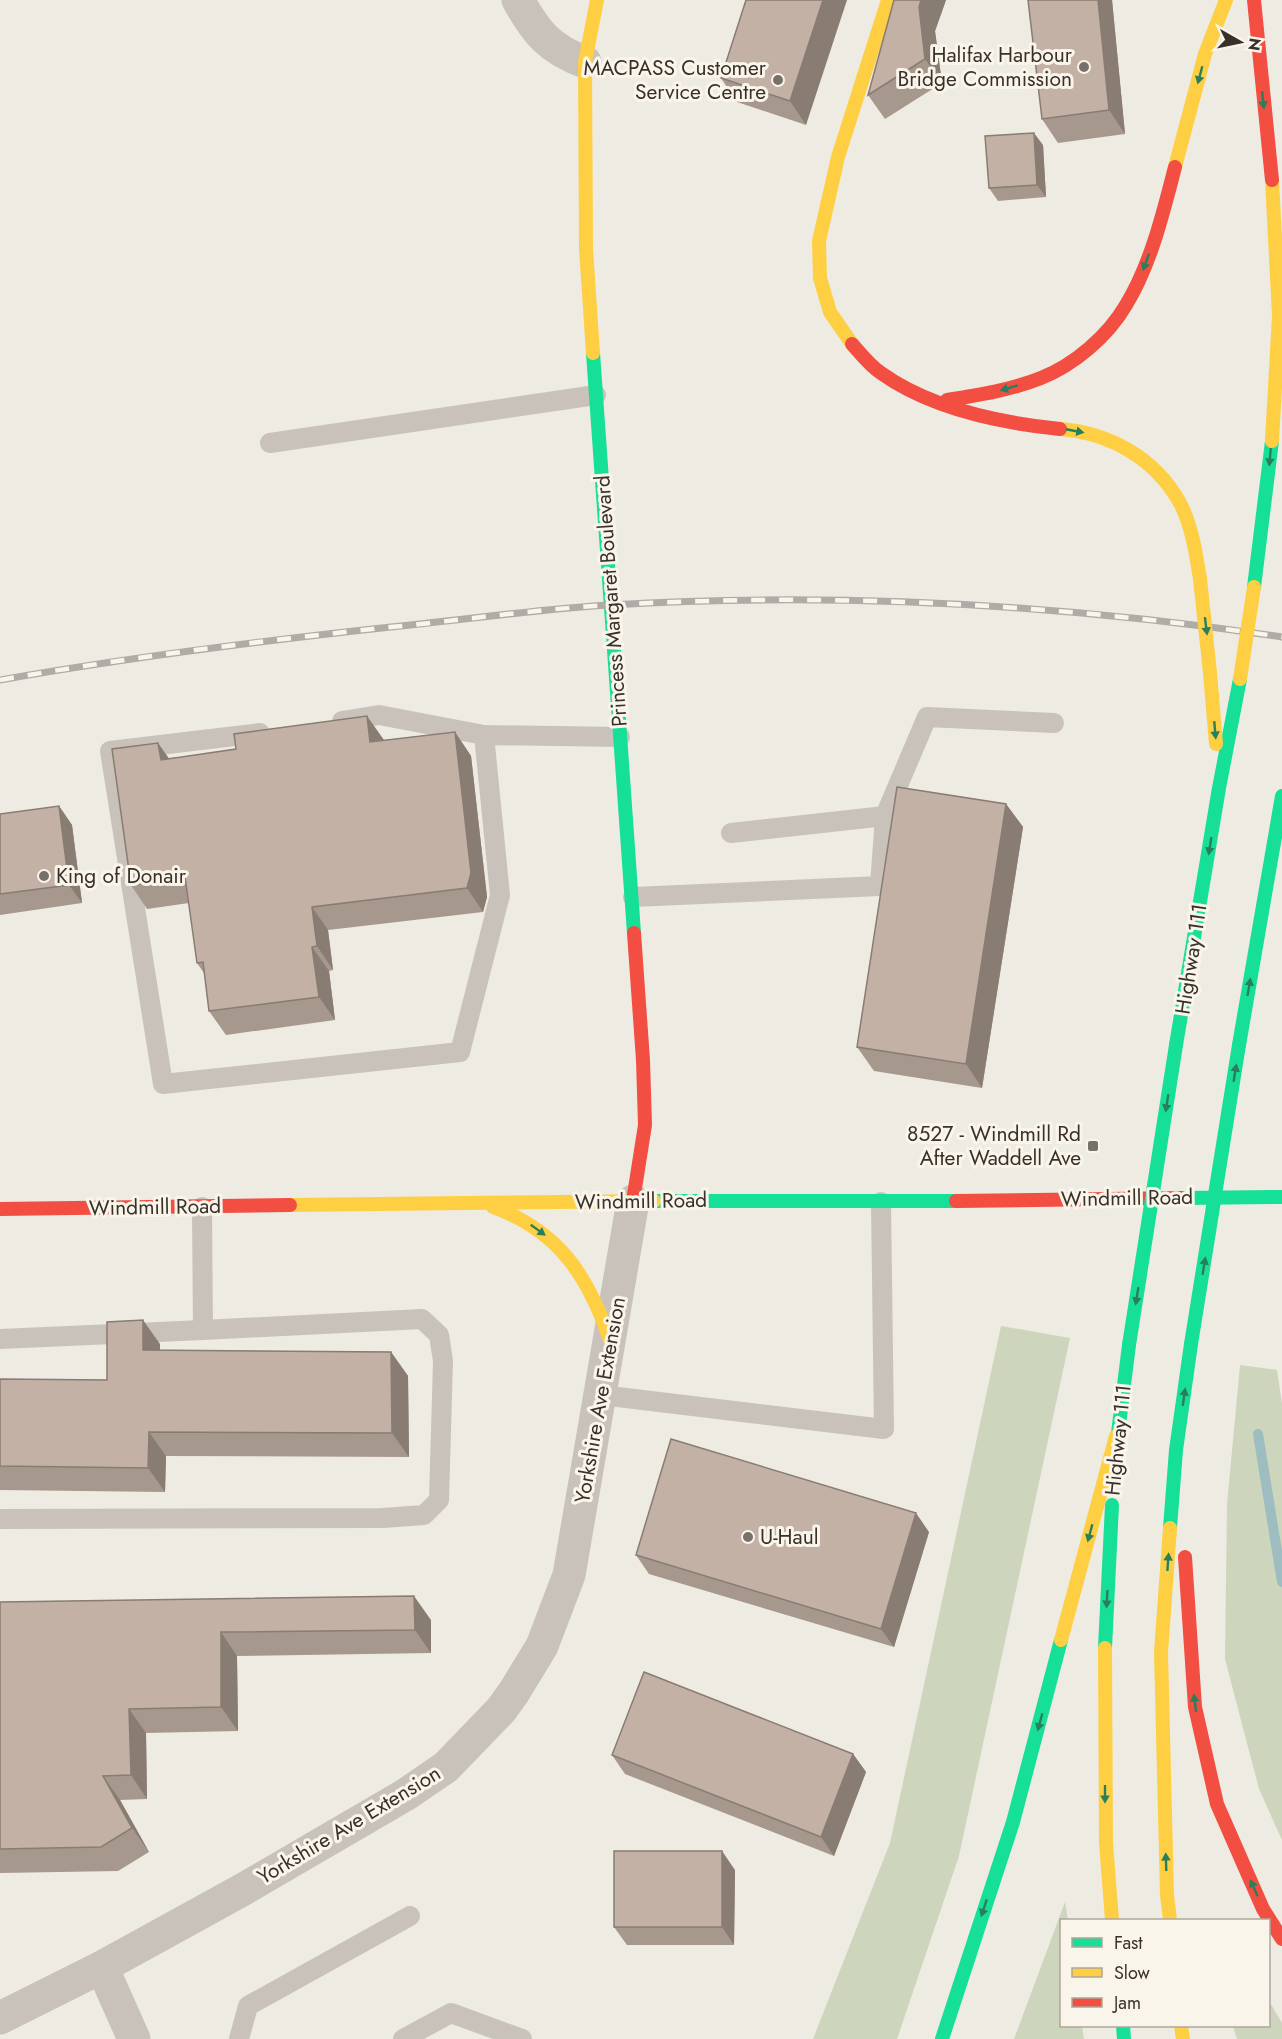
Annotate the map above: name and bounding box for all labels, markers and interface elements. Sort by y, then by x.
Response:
north arrow [1210,12,1270,72]
text: N [1242,36,1267,52]
place label: Halifax Harbour Bridge Commission [898,40,1073,94]
place label: MACPASS Customer Service Centre [583,53,767,107]
marker: Halifax Harbour Bridge Commission [1077,60,1091,74]
one-way arrow [1194,66,1204,84]
marker: MACPASS Customer Service Centre [771,73,785,87]
one-way arrow [1258,91,1268,110]
one-way arrow [1140,253,1150,271]
one-way arrow [1000,384,1018,394]
one-way arrow [1065,427,1084,436]
one-way arrow [1266,448,1275,467]
street label: Princess Margaret Boulevard [587,474,635,728]
one-way arrow [1201,617,1210,636]
one-way arrow [1210,721,1220,740]
one-way arrow [1205,836,1214,855]
place label: King of Donair [56,861,187,891]
marker: King of Donair [37,869,51,883]
street label: Highway 111 [1167,902,1215,1016]
one-way arrow [1245,978,1254,997]
one-way arrow [1230,1064,1239,1083]
one-way arrow [1163,1094,1172,1113]
place label: 8527 - Windmill Rd After Waddell Ave [907,1119,1081,1173]
marker: 8527 - Windmill Rd After Waddell Ave [1086,1139,1100,1153]
street label: Windmill Road [1061,1182,1193,1214]
street label: Windmill Road [575,1185,707,1217]
street label: Windmill Road [89,1191,221,1223]
one-way arrow [530,1223,545,1235]
one-way arrow [1199,1256,1208,1275]
one-way arrow [1132,1286,1141,1305]
street label: Yorkshire Ave Extension [567,1294,633,1506]
street label: Highway 111 [1097,1383,1139,1497]
one-way arrow [1179,1388,1188,1407]
place label: U-Haul [760,1522,819,1552]
one-way arrow [1085,1524,1094,1542]
marker: U-Haul [741,1530,755,1544]
one-way arrow [1163,1553,1173,1572]
one-way arrow [1102,1590,1111,1609]
one-way arrow [1190,1694,1200,1713]
one-way arrow [1034,1712,1044,1731]
street label: Yorkshire Ave Extension [252,1758,446,1892]
one-way arrow [1101,1785,1110,1804]
one-way arrow [1161,1853,1171,1872]
one-way arrow [1249,1879,1259,1897]
one-way arrow [979,1899,989,1917]
legend [1060,1919,1270,2027]
text: Fast [1114,1930,1143,1956]
text: Slow [1114,1960,1151,1986]
text: Jam [1112,1990,1141,2016]

